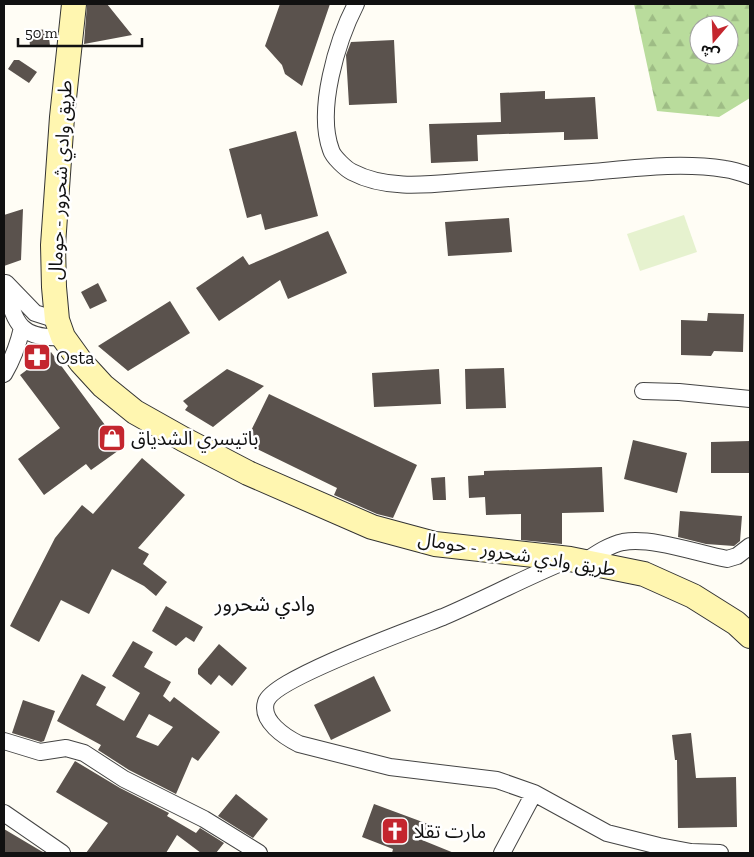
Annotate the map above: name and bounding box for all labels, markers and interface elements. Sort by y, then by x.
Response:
scale bar [18,15,141,47]
north arrow [689,15,739,65]
text: 50 m [25,24,58,42]
text: ش [698,41,722,63]
street label: طريق وادي شحرور - حومال [43,79,80,281]
pharmacy icon: Osta [22,342,52,372]
place label: Osta [56,346,94,369]
shop icon: باتيسري الشدياق [97,423,127,453]
place label: باتيسري الشدياق [131,427,258,453]
street label: طريق وادي شحرور - حومال [416,527,618,584]
district label: وادي شحرور [214,591,315,619]
church icon: مارت تقلا [380,816,410,846]
place label: مارت تقلا [414,820,486,843]

